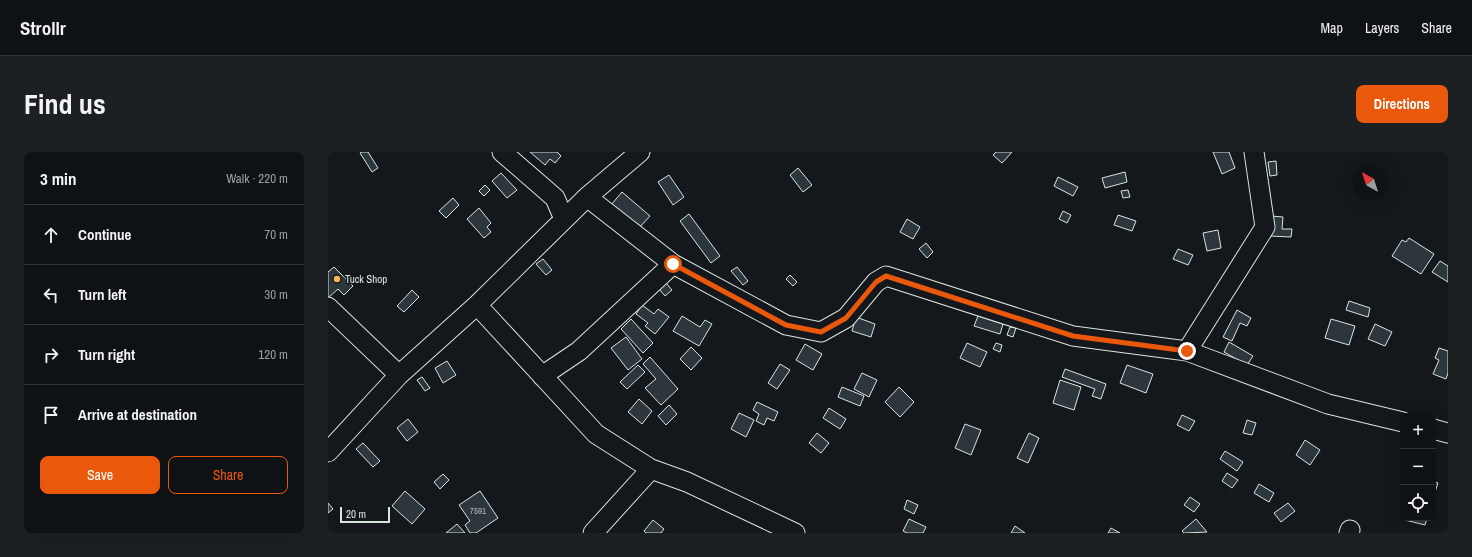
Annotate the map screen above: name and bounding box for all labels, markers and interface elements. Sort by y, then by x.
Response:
text: Strollr [20,15,66,41]
text: Map [1321,19,1343,37]
text: Layers [1365,19,1399,37]
text: Share [1421,19,1452,37]
text: Find us [24,85,106,123]
button: Directions [1356,85,1448,123]
north arrow [1352,164,1388,200]
text: 3 min [40,167,76,190]
text: Walk · 220 m [226,170,288,187]
icon: ahead [40,224,62,246]
text: Continue [78,224,131,245]
text: 70 m [264,226,288,243]
route start [664,255,682,273]
place label: Tuck Shop [345,272,387,286]
marker: Tuck Shop [332,274,342,284]
icon: left [40,284,62,306]
text: Turn left [78,284,126,305]
text: 30 m [264,286,288,303]
route end [1178,342,1196,360]
icon: right [40,344,62,366]
text: Turn right [78,344,135,365]
text: 120 m [258,346,288,363]
icon: arrive [40,404,62,426]
text: Arrive at destination [78,404,197,425]
map controls [1400,413,1436,521]
button: + [1400,413,1436,449]
button: − [1400,449,1436,485]
button: Save [40,456,160,494]
button: Share [168,456,288,494]
button: locate [1400,485,1436,521]
scale bar [340,505,390,524]
house number: 7591 [470,505,486,517]
text: 20 m [346,507,366,521]

